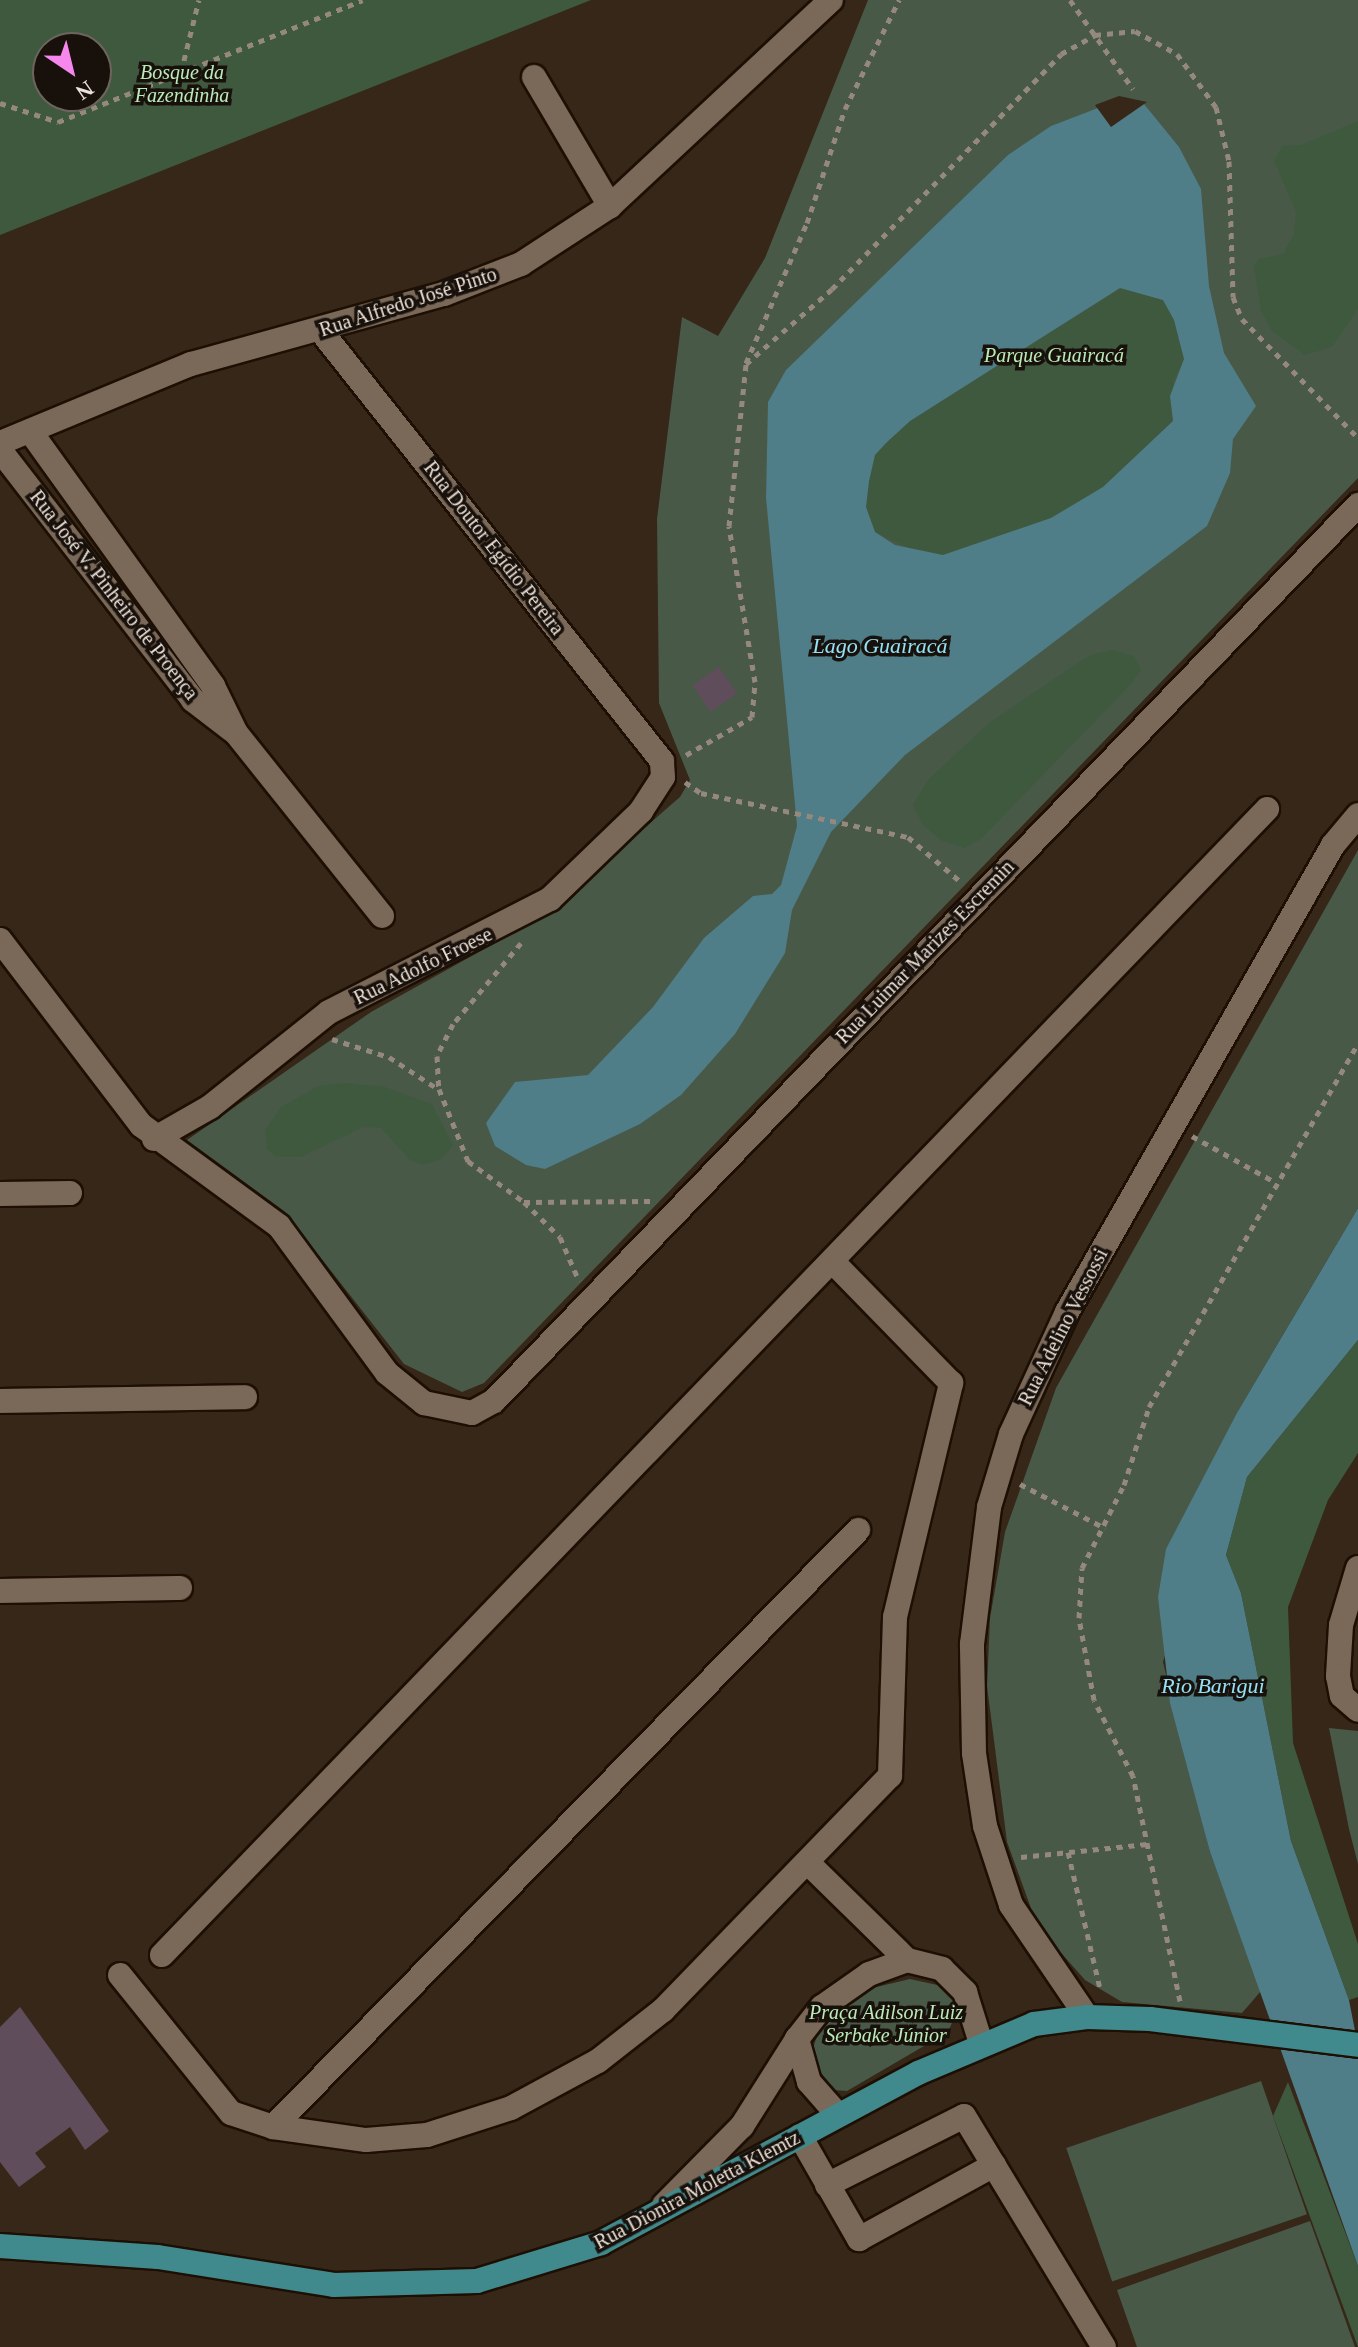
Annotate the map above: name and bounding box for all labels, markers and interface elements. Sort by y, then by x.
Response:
north arrow [32,32,112,112]
park label: Bosque da Fazendinha [135,60,229,107]
text: N [71,76,99,105]
street label: Rua Alfredo José Pinto [316,262,500,342]
park label: Parque Guairacá [984,343,1124,367]
street label: Rua Doutor Egídio Pereira [419,456,569,640]
street label: Rua José V. Pinheiro de Proença [25,485,203,705]
water label: Lago Guairacá [812,633,948,659]
street label: Rua Luimar Marizes Escremin [831,855,1019,1049]
street label: Rua Adolfo Froese [349,922,497,1010]
street label: Rua Adelino Vessossi [1013,1244,1113,1410]
water label: Rio Barigui [1161,1673,1265,1699]
park label: Praça Adilson Luiz Serbake Júnior [809,2001,963,2048]
street label: Rua Dionira Moletta Klemtz [590,2126,804,2254]

